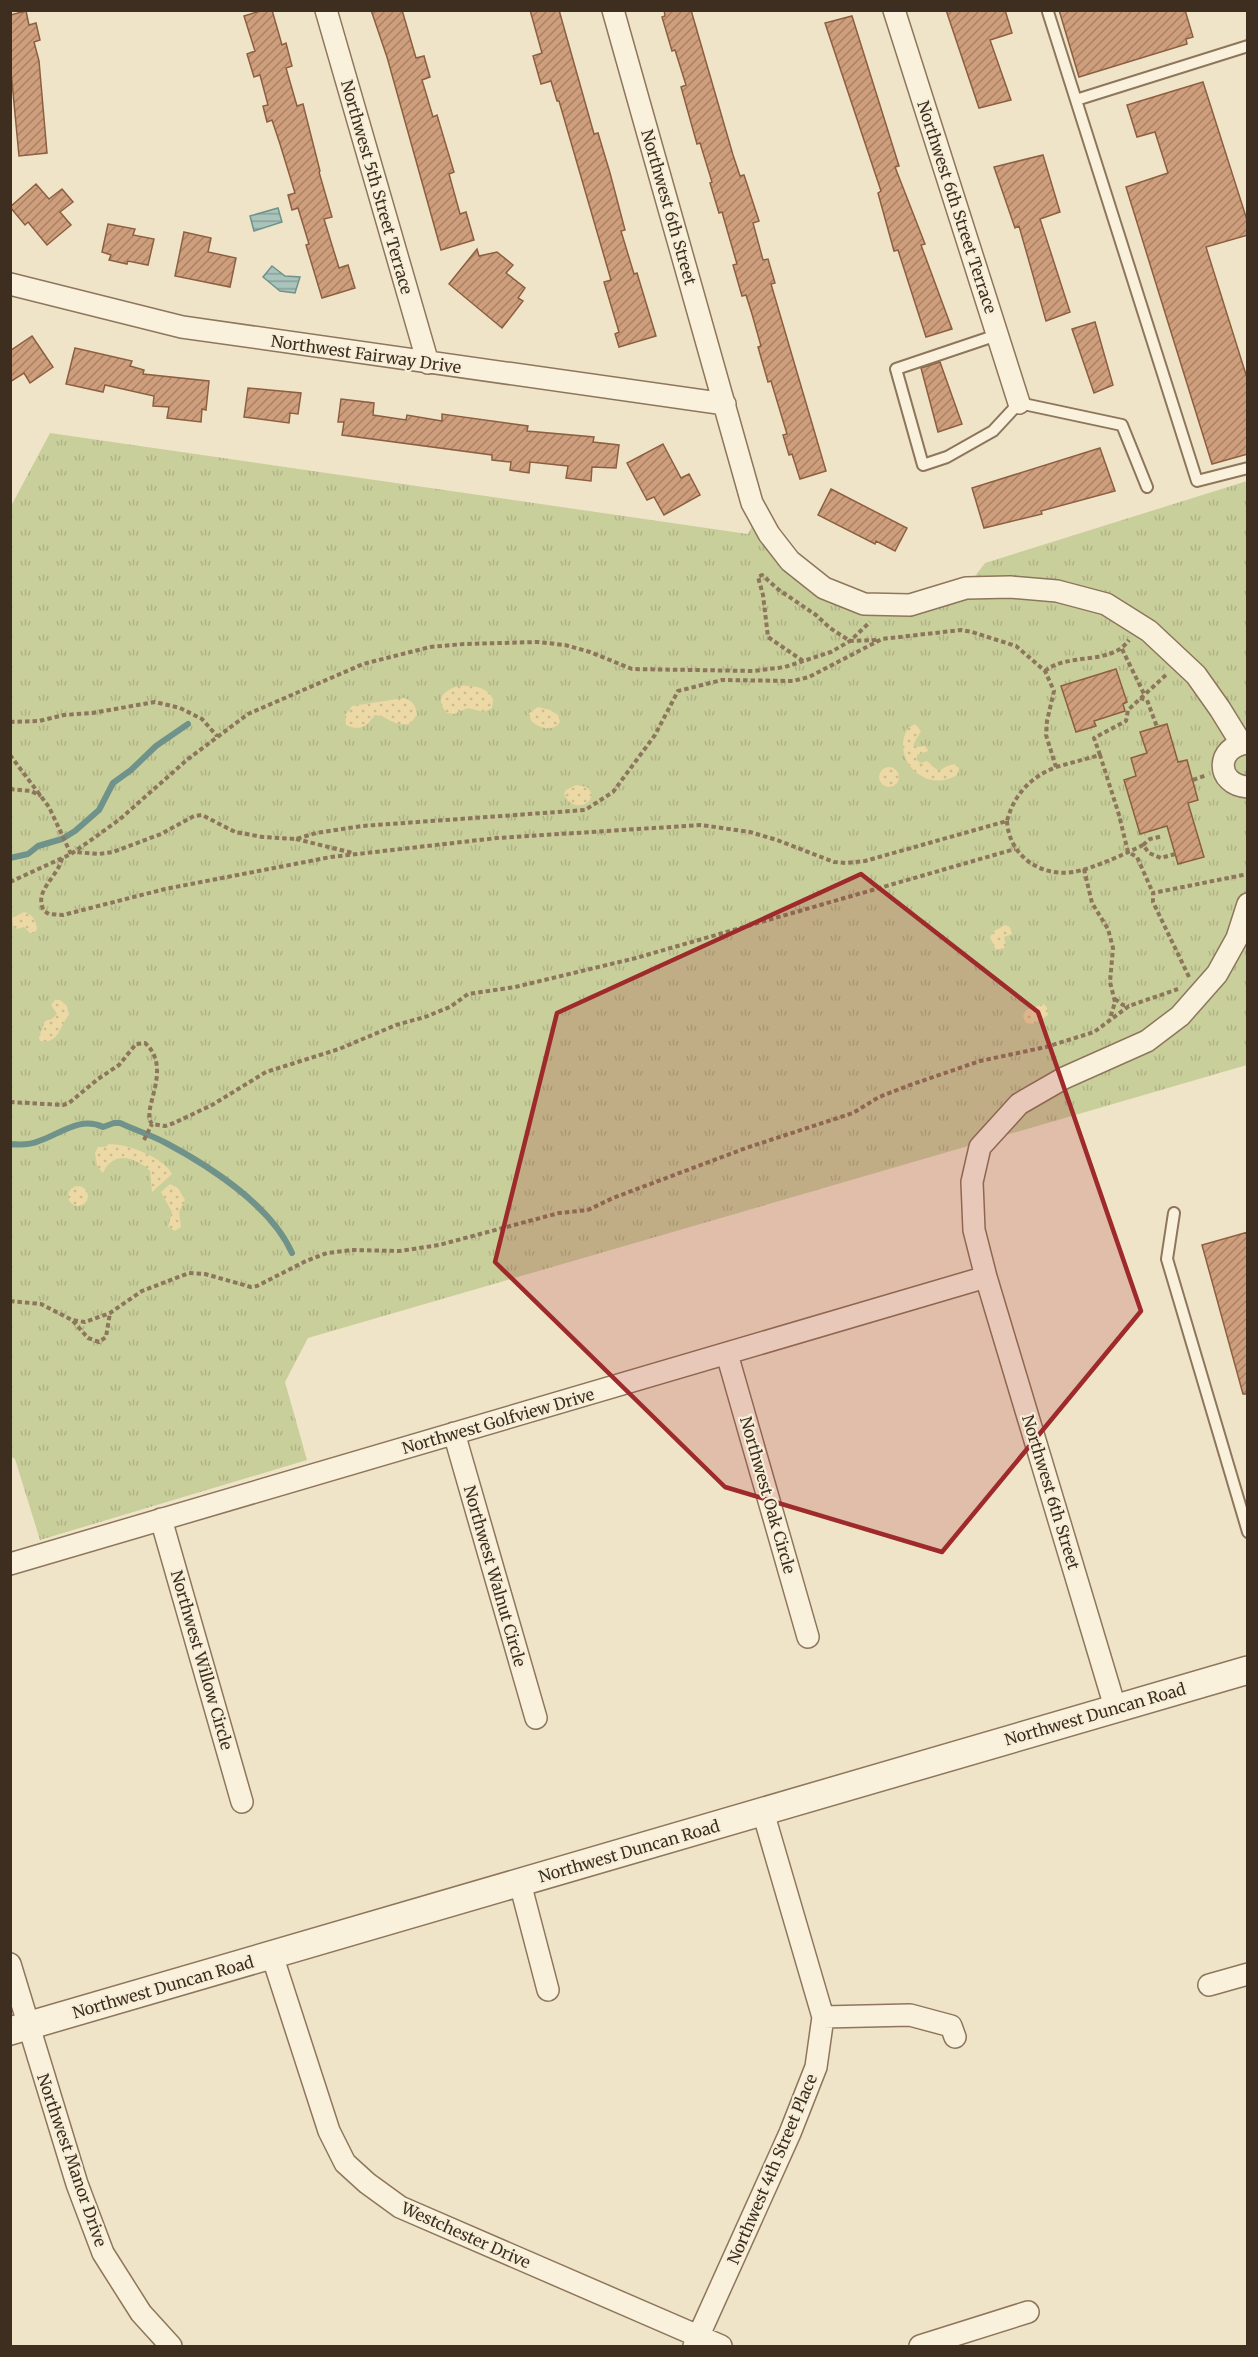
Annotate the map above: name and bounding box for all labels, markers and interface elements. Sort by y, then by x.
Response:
street label: Northwest 5th Street Terrace [337,78,417,296]
street label: Northwest 6th Street Terrace [913,98,1001,316]
street label: Northwest 6th Street [637,127,701,288]
street label: Northwest Fairway Drive [270,331,462,377]
street label: Northwest Golfview Drive [400,1384,596,1458]
street label: Northwest 6th Street [1018,1412,1084,1573]
street label: Northwest Oak Circle [736,1414,800,1576]
street label: Northwest Walnut Circle [460,1483,530,1669]
street label: Northwest Willow Circle [167,1568,237,1752]
street label: Northwest Duncan Road [1002,1678,1188,1749]
street label: Northwest Duncan Road [536,1815,722,1886]
street label: Northwest Duncan Road [70,1951,256,2022]
street label: Northwest Manor Drive [33,2071,111,2249]
street label: Northwest 4th Street Place [723,2071,821,2267]
street label: Westchester Drive [398,2197,534,2272]

